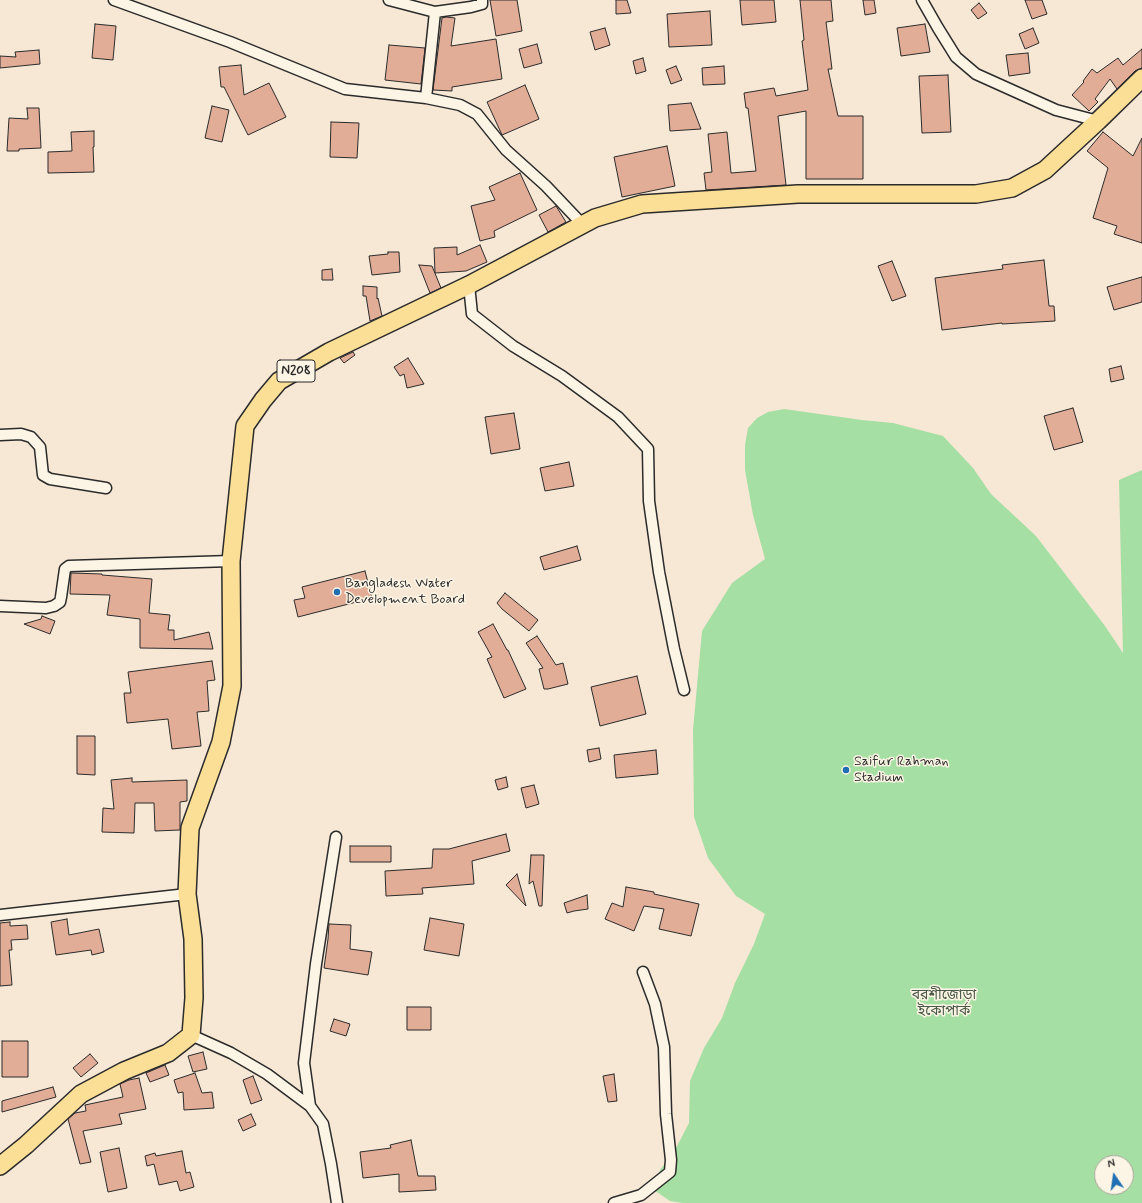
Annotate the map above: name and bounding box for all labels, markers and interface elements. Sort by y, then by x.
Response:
road number: N208 [277,360,315,382]
place label: Bangladesh Water Development Board [345,576,465,608]
marker: Bangladesh Water Development Board [332,587,342,597]
place label: Saifur Rahman Stadium [854,754,948,786]
marker: Saifur Rahman Stadium [841,765,851,775]
park label: বরশীজোড়া ইকোপার্ক [912,988,976,1020]
north arrow [1094,1155,1134,1195]
text: N [1106,1157,1117,1172]

